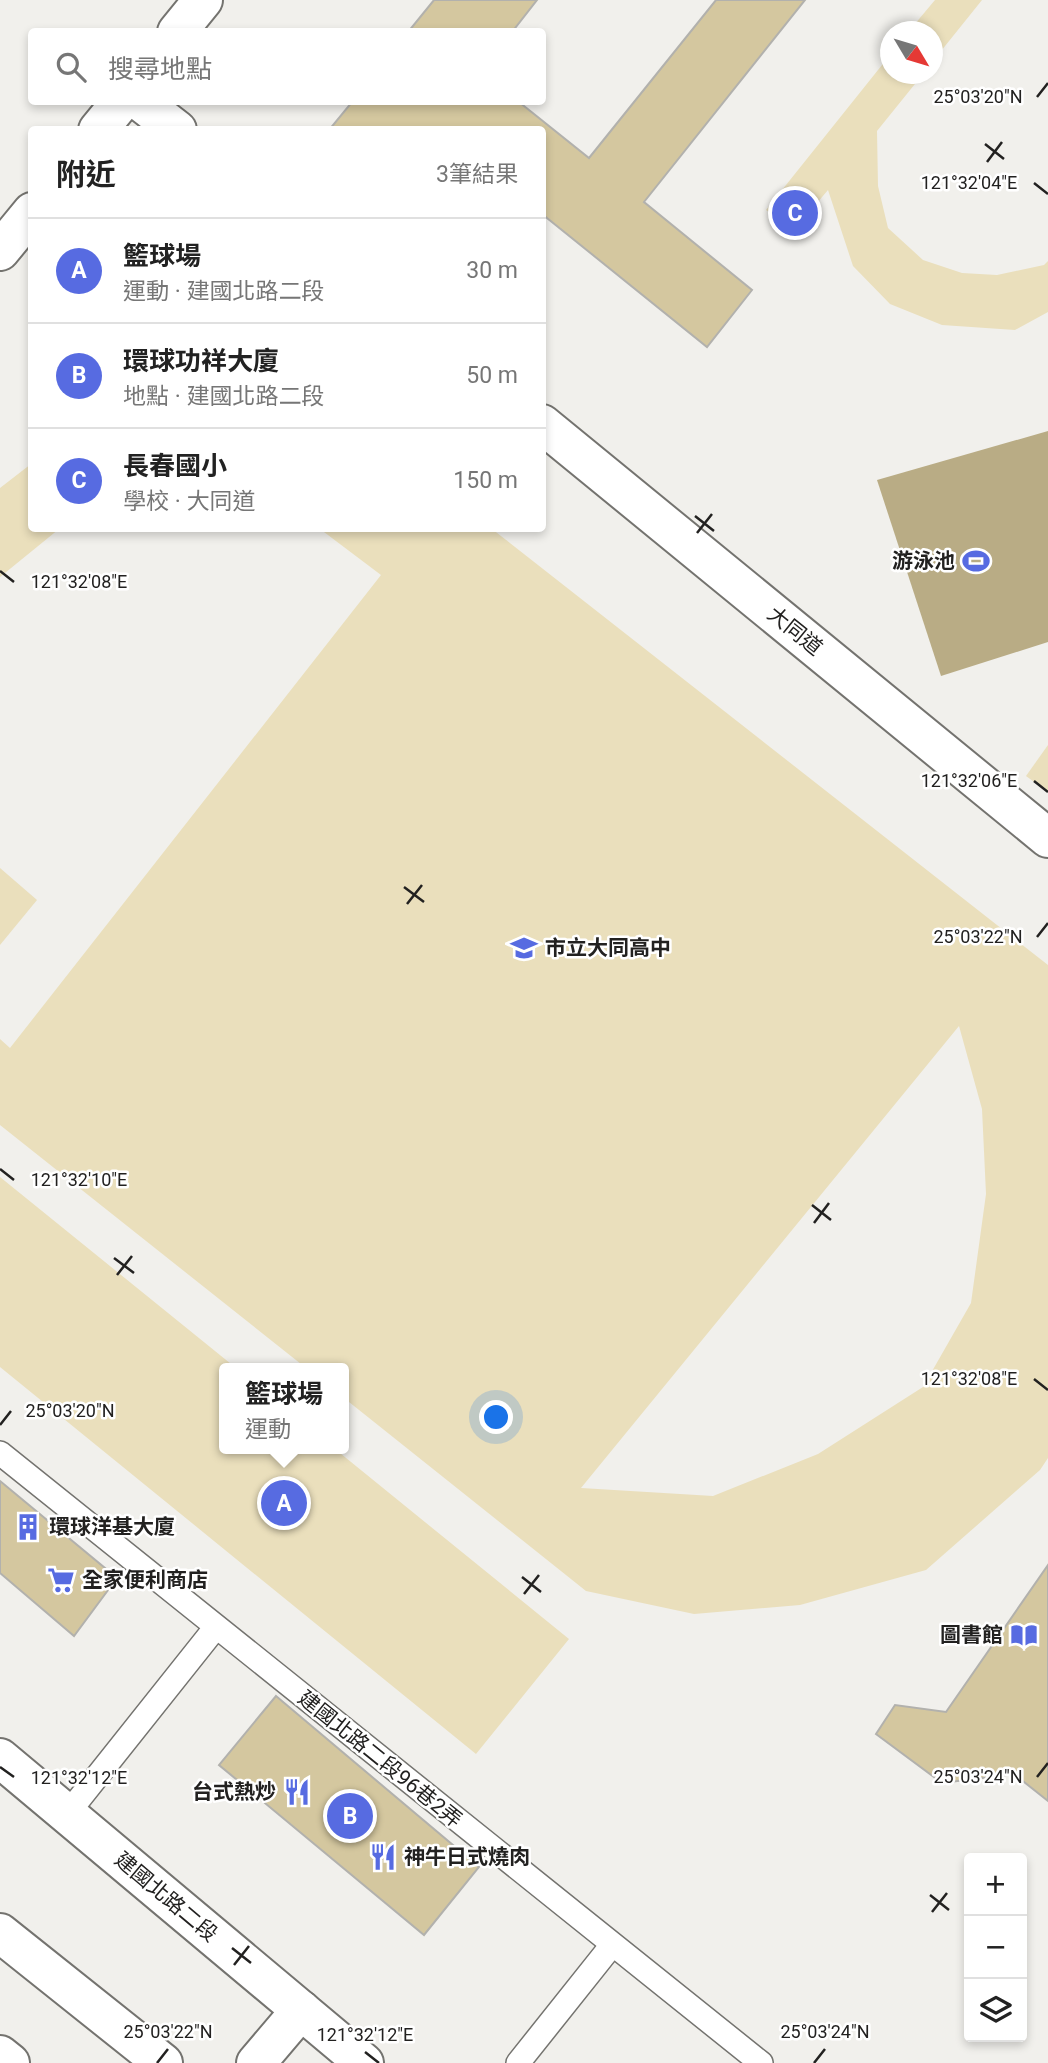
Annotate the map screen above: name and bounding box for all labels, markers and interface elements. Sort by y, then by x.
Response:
north arrow [880,21,943,84]
search box [28,28,546,105]
icon: search [52,48,90,86]
text: 搜尋地點 [108,54,212,84]
text: 25°03'20"N [933,86,1023,107]
text: 附近 [56,157,116,192]
text: 3筆結果 [436,161,518,188]
text: 121°32'04"E [921,172,1017,193]
pin: C [772,187,818,239]
text: 籃球場 [123,241,201,271]
text: A [71,257,87,284]
text: 30 m [466,257,518,284]
text: 運動 · 建國北路二段 [123,278,324,305]
text: 環球功祥大廈 [123,346,279,376]
text: B [72,362,86,389]
text: 50 m [466,362,518,389]
text: 地點 · 建國北路二段 [123,383,324,410]
text: 長春國小 [123,451,227,481]
text: C [71,467,87,494]
text: 150 m [453,467,518,494]
text: 學校 · 大同道 [123,488,255,515]
sports icon: 游泳池 [961,546,991,576]
place label: 游泳池 [892,549,955,573]
text: 121°32'08"E [31,571,127,592]
street label: 大同道 [763,602,827,660]
text: 121°32'06"E [921,770,1017,791]
text: 25°03'22"N [933,926,1023,947]
school or university icon: 市立大同高中 [509,933,539,963]
place label: 市立大同高中 [545,936,671,960]
text: 121°32'10"E [31,1169,127,1190]
popup [219,1363,349,1454]
text: 121°32'08"E [921,1368,1017,1389]
text: 籃球場 [245,1379,323,1409]
text: 25°03'20"N [25,1400,115,1421]
your location [479,1400,513,1434]
text: 運動 [245,1416,291,1443]
pin: A [261,1477,307,1529]
building icon: 環球洋基大廈 [13,1512,43,1542]
place label: 環球洋基大廈 [49,1515,175,1539]
supermarket icon: 全家便利商店 [46,1565,76,1595]
place label: 全家便利商店 [82,1568,208,1592]
library icon: 圖書館 [1009,1620,1039,1650]
place label: 圖書館 [940,1623,1003,1647]
street label: 建國北路二段96巷2弄 [293,1686,467,1832]
text: 25°03'24"N [933,1766,1023,1787]
text: 121°32'12"E [31,1767,127,1788]
restaurant icon: 台式熱炒 [282,1777,312,1807]
place label: 台式熱炒 [192,1780,276,1804]
pin: B [327,1790,373,1842]
restaurant icon: 神牛日式燒肉 [368,1842,398,1872]
place label: 神牛日式燒肉 [404,1845,530,1869]
street label: 建國北路二段 [110,1847,222,1947]
map controls [964,1853,1027,2042]
button: + [964,1853,1027,1916]
button: − [964,1916,1027,1979]
button: layers [964,1979,1027,2042]
text: 25°03'22"N [123,2021,213,2042]
text: 25°03'24"N [780,2021,870,2042]
text: 121°32'12"E [317,2024,413,2045]

